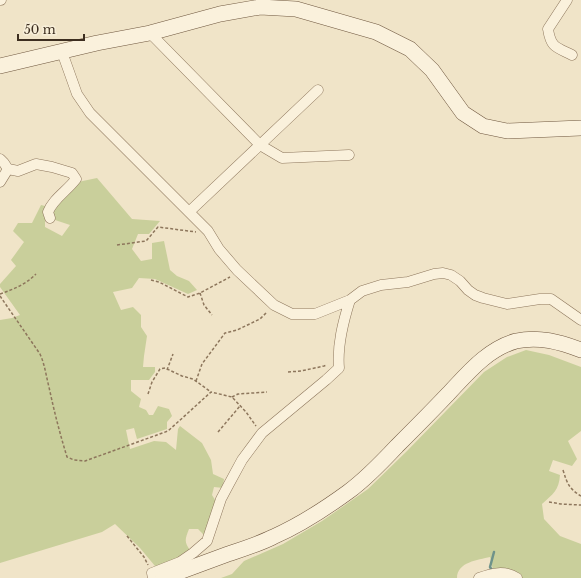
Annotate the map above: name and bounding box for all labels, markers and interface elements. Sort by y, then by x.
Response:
scale bar [18,16,84,42]
text: 50 m [24,22,56,37]

